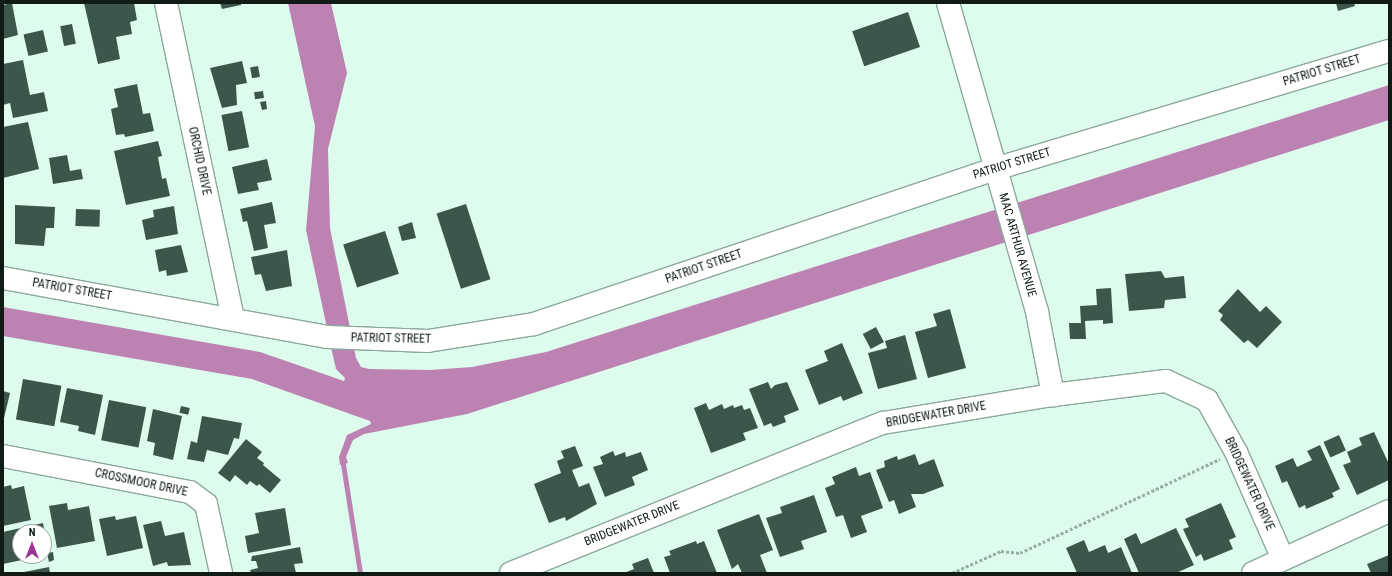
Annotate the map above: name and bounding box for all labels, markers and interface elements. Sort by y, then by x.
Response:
street label: PATRIOT STREET [1281,52,1363,90]
street label: ORCHID DRIVE [185,126,213,196]
street label: PATRIOT STREET [971,145,1053,183]
street label: MAC ARTHUR AVENUE [995,191,1039,299]
street label: PATRIOT STREET [663,247,745,287]
street label: PATRIOT STREET [31,276,113,304]
street label: PATRIOT STREET [350,331,432,347]
street label: BRIDGEWATER DRIVE [885,399,987,431]
street label: BRIDGEWATER DRIVE [1221,435,1277,533]
street label: CROSSMOOR DRIVE [93,466,189,500]
street label: BRIDGEWATER DRIVE [582,498,682,550]
north arrow [12,524,52,564]
text: N [29,526,35,539]

